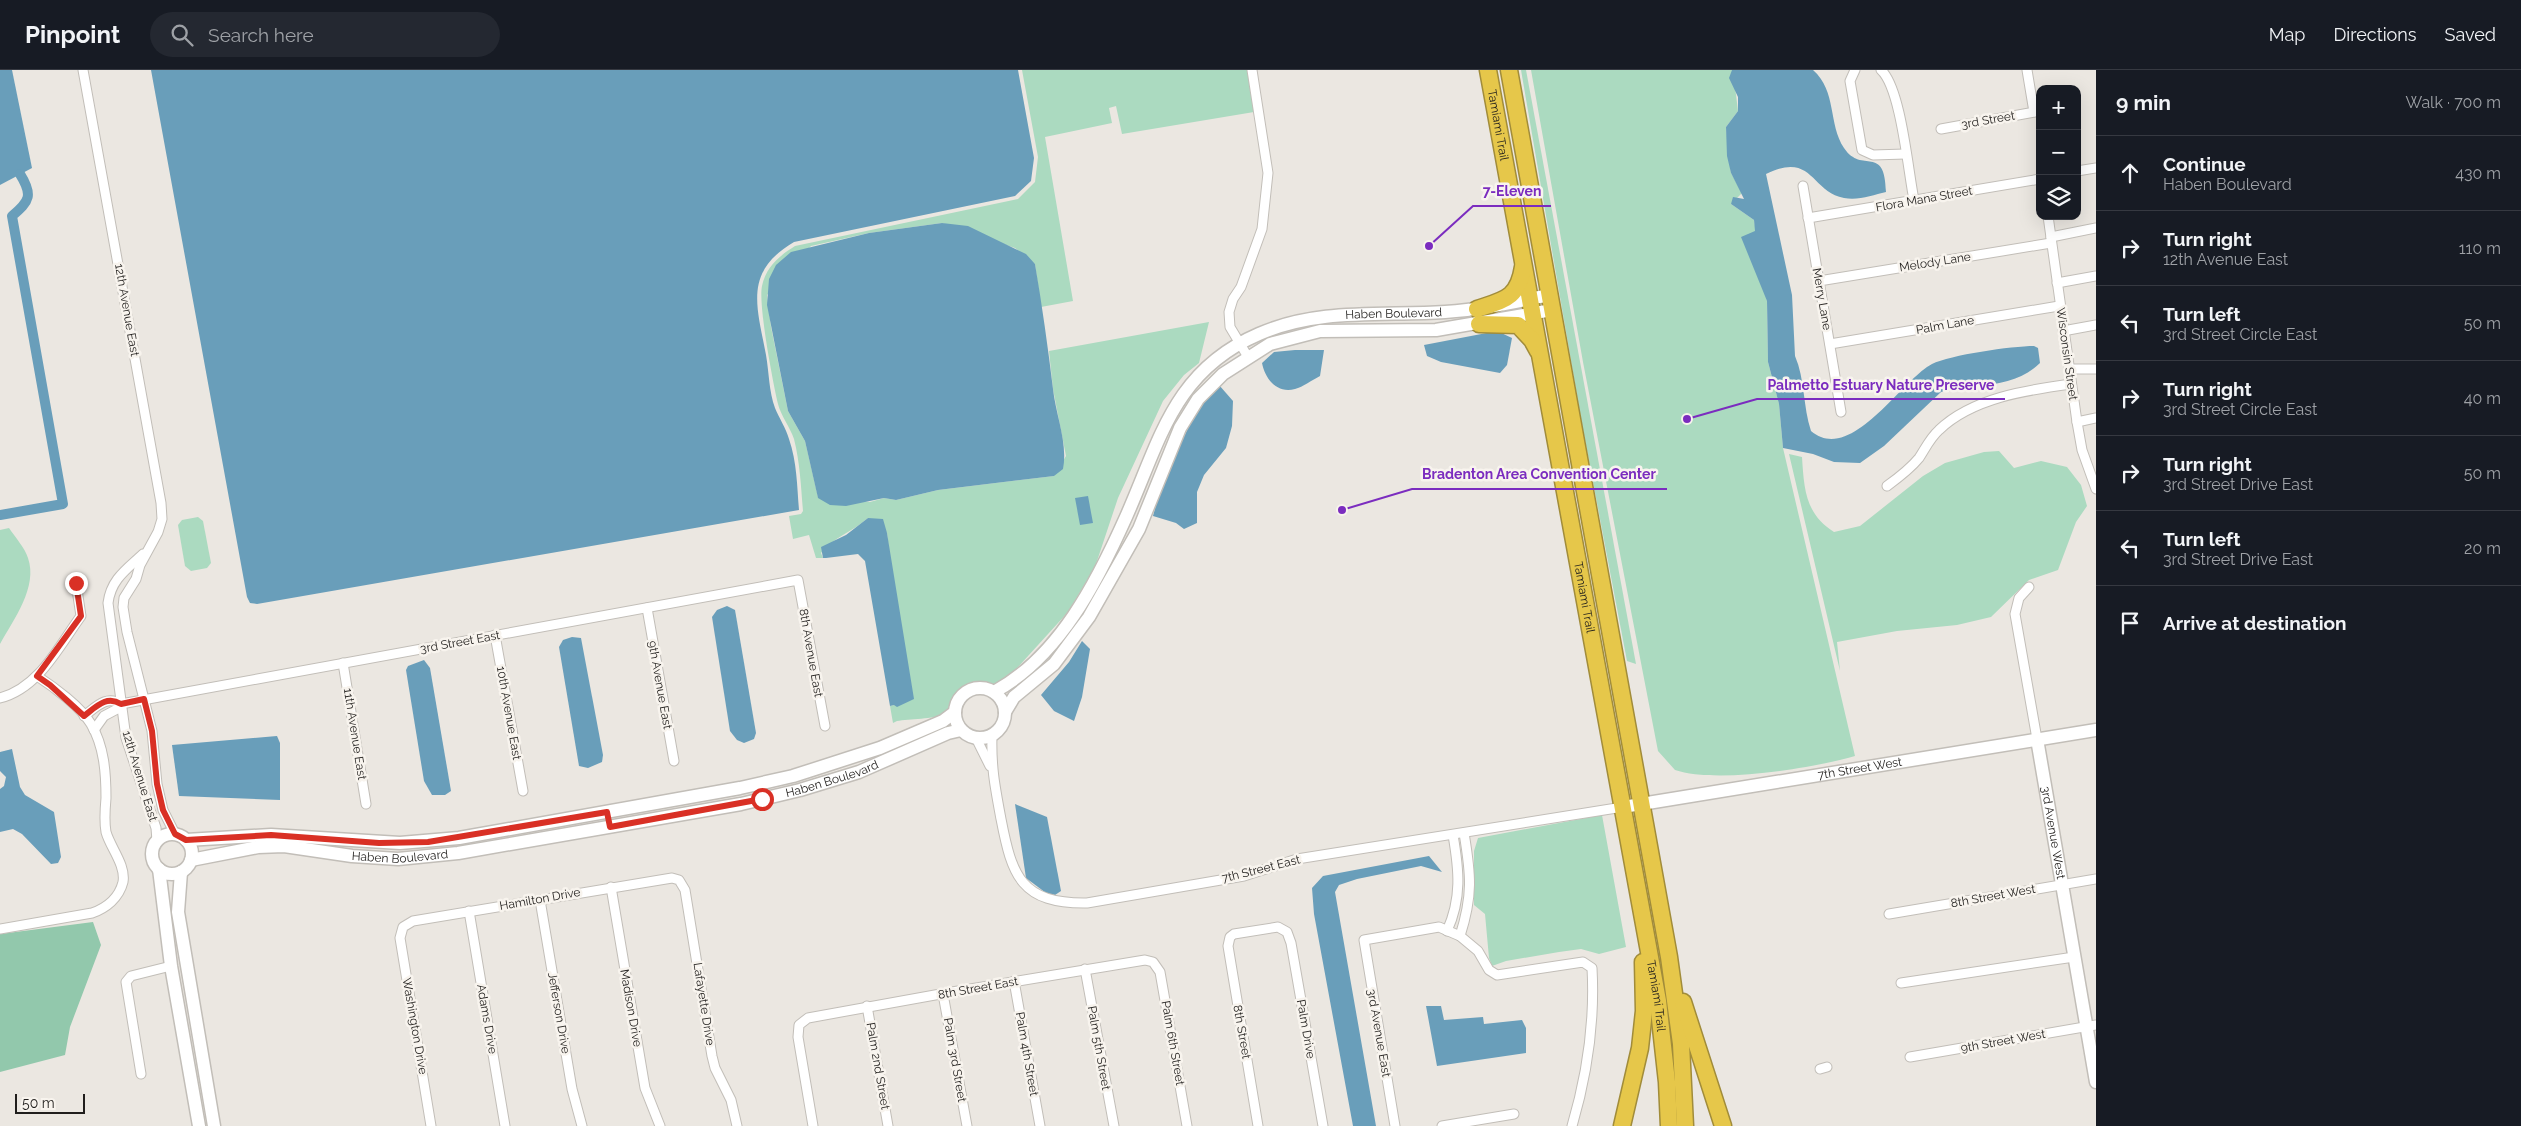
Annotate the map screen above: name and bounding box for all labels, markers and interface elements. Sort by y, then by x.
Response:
search box [150,12,500,57]
text: Pinpoint [25,20,120,49]
icon: search [168,21,196,49]
text: Search here [208,24,314,46]
text: Map [2269,24,2305,45]
text: Directions [2333,24,2417,45]
text: Saved [2445,24,2496,45]
map controls [2036,85,2081,220]
button: + [2036,85,2081,130]
street label: Tamiami Trail [1485,88,1512,163]
text: 9 min [2116,90,2171,115]
text: Walk · 700 m [2406,93,2501,112]
street label: 3rd Street [1960,108,2016,132]
button: − [2036,130,2081,175]
text: Continue [2163,153,2246,175]
icon: ahead [2116,159,2144,187]
text: 430 m [2455,164,2501,183]
button: layers [2036,175,2081,220]
text: Haben Boulevard [2163,175,2292,194]
callout: 7-Eleven [1473,177,1551,206]
text: 7-Eleven [1483,183,1541,199]
street label: Flora Mana Street [1874,184,1974,214]
text: Turn right [2163,228,2252,250]
icon: right [2116,234,2144,262]
text: 110 m [2459,239,2501,258]
street label: Melody Lane [1898,249,1972,275]
text: 12th Avenue East [2163,250,2288,269]
street label: 12th Avenue East [112,263,142,357]
street label: Merry Lane [1810,267,1834,331]
text: Turn left [2163,303,2240,325]
street label: Haben Boulevard [1345,305,1442,322]
street label: Wisconsin Street [2054,307,2080,401]
icon: left [2116,309,2144,337]
street label: Palm Lane [1915,313,1975,337]
text: 50 m [2464,314,2501,333]
text: 3rd Street Circle East [2163,325,2317,344]
callout: Palmetto Estuary Nature Preserve [1757,370,2005,399]
text: Palmetto Estuary Nature Preserve [1767,377,1995,393]
text: Turn right [2163,378,2252,400]
icon: right [2116,384,2144,412]
text: 40 m [2464,389,2501,408]
text: 3rd Street Circle East [2163,400,2317,419]
text: Turn right [2163,453,2252,475]
icon: right [2116,459,2144,487]
callout: Bradenton Area Convention Center [1412,460,1667,489]
text: 50 m [2464,464,2501,483]
text: Bradenton Area Convention Center [1422,466,1656,482]
text: 3rd Street Drive East [2163,475,2313,494]
text: Turn left [2163,528,2240,550]
icon: left [2116,534,2144,562]
text: 20 m [2464,539,2501,558]
text: 3rd Street Drive East [2163,550,2313,569]
street label: Tamiami Trail [1571,561,1598,635]
route end [65,572,88,595]
street label: 8th Avenue East [796,608,826,698]
icon: arrive [2116,609,2144,637]
text: Arrive at destination [2163,612,2347,634]
street label: 3rd Street East [419,628,501,656]
street label: 9th Avenue East [645,640,675,730]
street label: 10th Avenue East [494,665,524,761]
street label: 11th Avenue East [341,687,369,781]
street label: 12th Avenue East [120,729,160,823]
street label: 7th Street West [1817,755,1903,782]
street label: Haben Boulevard [784,757,880,800]
street label: 3rd Avenue West [2038,785,2068,880]
route start [751,788,774,811]
street label: Haben Boulevard [351,847,449,866]
street label: 7th Street East [1220,852,1302,886]
street label: 8th Street West [1950,882,2036,910]
street label: Hamilton Drive [498,885,582,913]
street label: Tamiami Trail [1644,959,1668,1033]
street label: Lafayette Drive [691,962,717,1046]
street label: Madison Drive [617,968,645,1048]
street label: Jefferson Drive [545,971,573,1055]
street label: 8th Street East [937,974,1019,1002]
street label: Washington Drive [400,977,430,1075]
street label: Adams Drive [474,983,500,1055]
street label: 3rd Avenue East [1364,988,1394,1078]
street label: Palm Drive [1294,998,1318,1060]
street label: Palm 6th Street [1159,999,1187,1087]
street label: 8th Street [1230,1004,1254,1060]
street label: Palm 5th Street [1085,1005,1113,1091]
street label: Palm 4th Street [1013,1011,1041,1097]
street label: Palm 3rd Street [941,1017,969,1103]
street label: Palm 2nd Street [863,1021,893,1111]
street label: 9th Street West [1960,1027,2046,1055]
scale bar [15,1091,85,1114]
text: 50 m [22,1095,55,1111]

